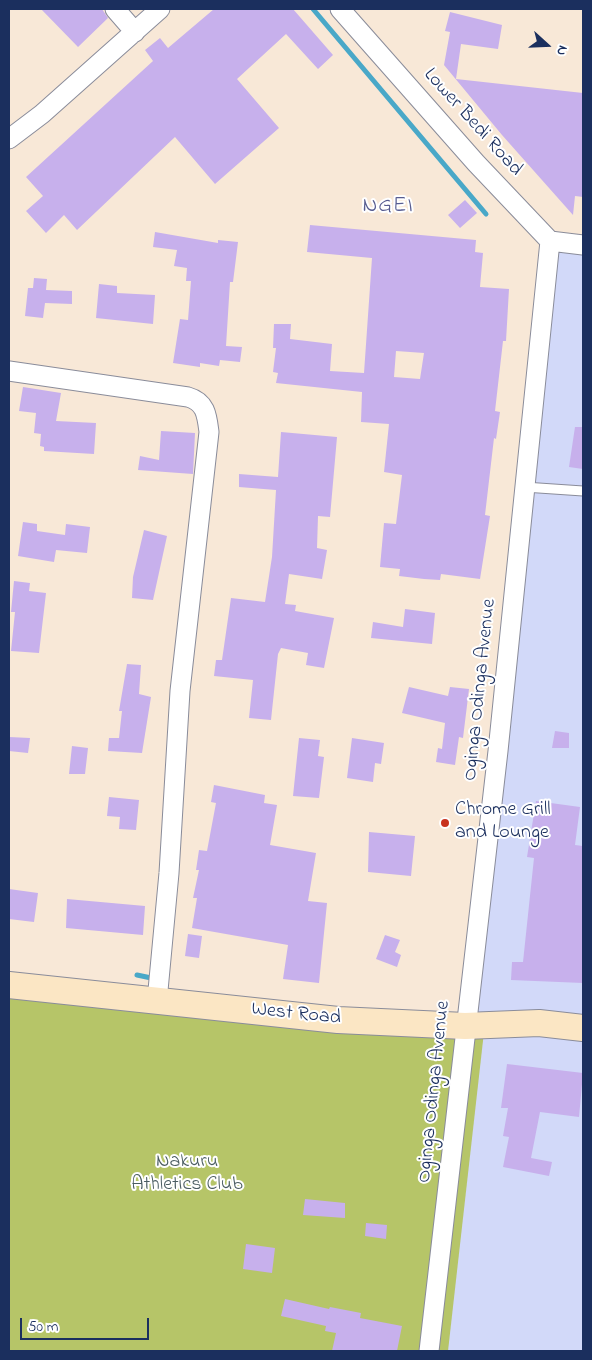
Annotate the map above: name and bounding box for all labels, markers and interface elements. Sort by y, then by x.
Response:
north arrow [522,20,572,70]
text: N [550,42,573,58]
street label: Lower Bedi Road [417,64,527,182]
district label: NGEI [362,194,414,220]
street label: Oginga Odinga Avenue [460,598,502,782]
place label: Chrome Grill and Lounge [455,799,551,846]
marker: Chrome Grill and Lounge [439,817,451,829]
street label: West Road [250,998,342,1032]
street label: Oginga Odinga Avenue [414,1000,456,1184]
park label: Nakuru Athletics Club [131,1151,243,1198]
scale bar [22,1308,151,1340]
text: 50 m [28,1316,58,1338]

